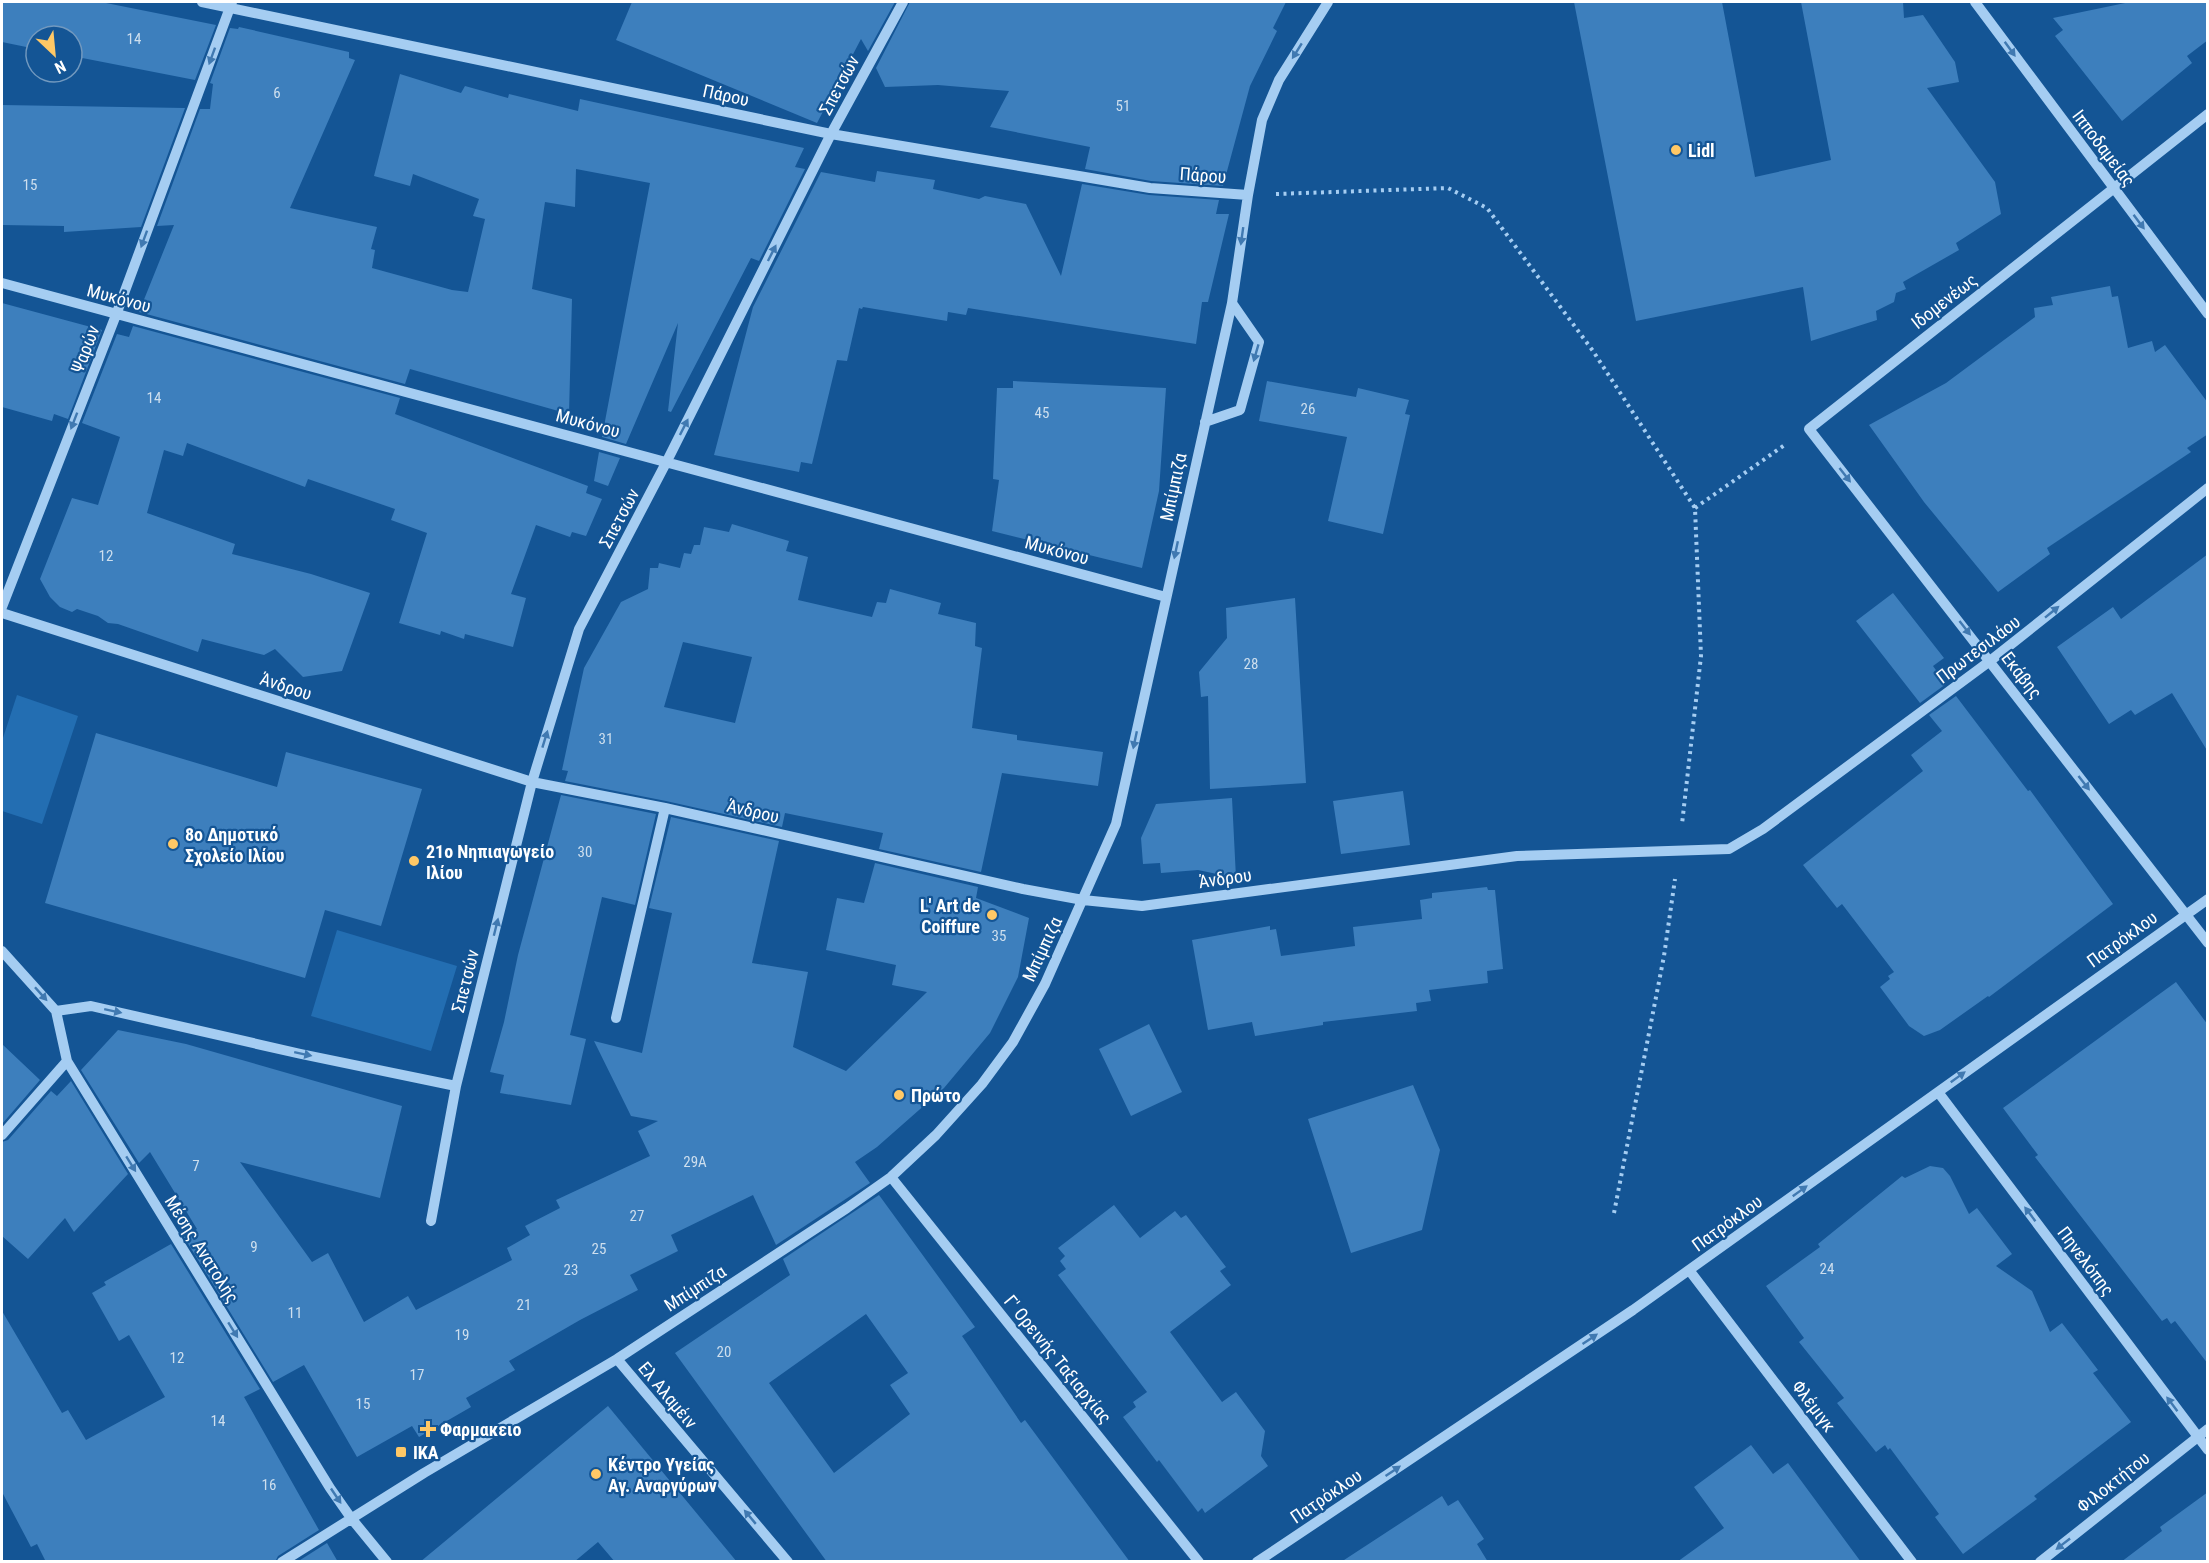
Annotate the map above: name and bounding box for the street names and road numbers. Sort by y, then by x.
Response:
street label: Σπετσών [815,51,864,118]
street label: Πάρου [701,80,751,110]
street label: Ιπποδαμείας [2068,106,2140,190]
street label: Πάρου [1179,163,1227,187]
street label: Ιδομενέως [1907,269,1981,333]
street label: Μυκόνου [85,279,153,317]
street label: Ψαρών [66,322,104,376]
street label: Μυκόνου [554,404,622,442]
street label: Μπίμπιζα [1156,451,1190,523]
street label: Σπετσών [595,484,644,551]
street label: Μυκόνου [1023,531,1091,569]
street label: Πρωτεσιλάου [1932,611,2024,687]
street label: Εκάβης [1997,647,2047,703]
street label: Άνδρου [257,668,315,704]
street label: Άνδρου [725,795,781,827]
street label: Άνδρου [1197,864,1253,892]
street label: Πατρόκλου [2083,906,2161,972]
street label: Μπίμπιζα [1018,913,1066,985]
street label: Σπετσών [447,947,483,1015]
street label: Πατρόκλου [1688,1190,1766,1256]
street label: Μέσης Ανατολής [161,1192,243,1306]
street label: Πηνελόπης [2053,1222,2119,1300]
street label: Μπίμπιζα [660,1260,730,1316]
street label: Γ' Ορεινής Ταξιαρχίας [1000,1291,1116,1427]
street label: Ελ Αλαμέιν [634,1358,702,1433]
street label: Φλέμιγκ [1788,1376,1840,1436]
street label: Φιλοκτήτου [2072,1447,2154,1517]
street label: Πατρόκλου [1286,1464,1366,1528]

